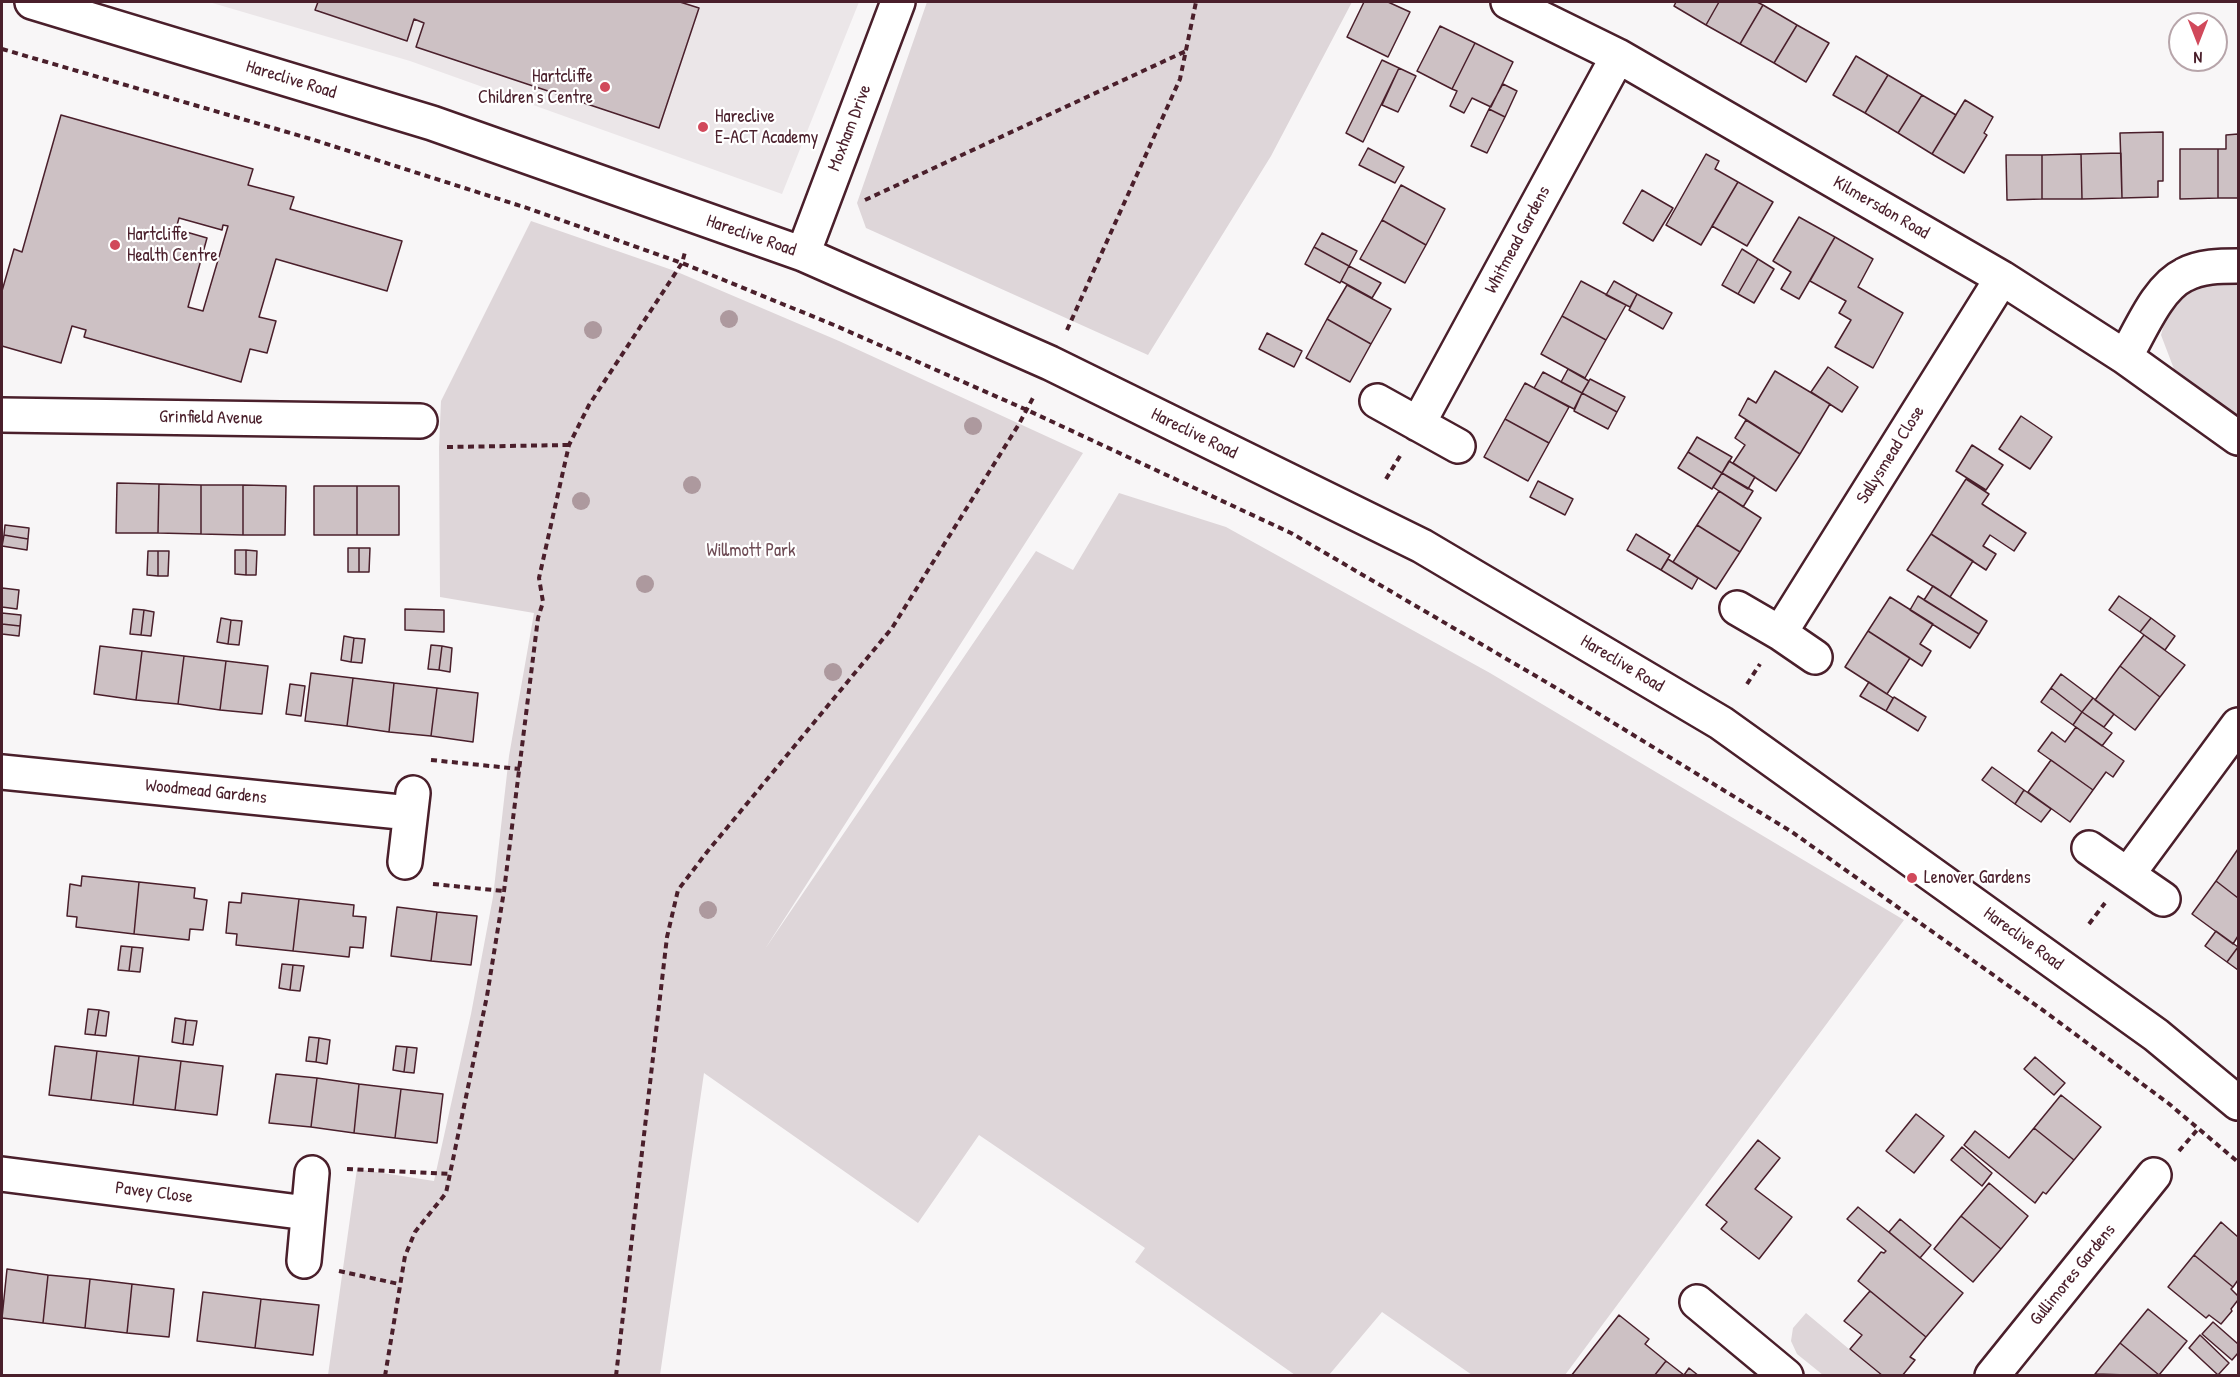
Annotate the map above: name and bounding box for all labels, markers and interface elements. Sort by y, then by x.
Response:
north arrow [2168,12,2228,72]
text: N [2194,47,2202,69]
street label: Hareclive Road [243,56,339,104]
place label: Hartcliffe Children's Centre [478,66,593,109]
marker: Hartcliffe Children's Centre [598,80,612,94]
street label: Moxham Drive [824,82,876,174]
place label: Hareclive E-ACT Academy [715,106,818,148]
marker: Hareclive E-ACT Academy [696,120,710,134]
street label: Kilmersdon Road [1829,172,1933,244]
street label: Whitmead Gardens [1481,183,1555,297]
street label: Hareclive Road [703,211,799,261]
place label: Hartcliffe Health Centre [127,224,218,266]
marker: Hartcliffe Health Centre [108,238,122,252]
street label: Sallysmead Close [1852,402,1930,508]
street label: Hareclive Road [1147,404,1241,464]
street label: Grinfield Avenue [159,406,263,430]
park label: Willmott Park [706,540,796,562]
street label: Hareclive Road [1576,631,1668,697]
street label: Woodmead Gardens [144,775,268,809]
place label: Lenover Gardens [1924,867,2031,889]
marker: Lenover Gardens [1905,871,1919,885]
street label: Hareclive Road [1979,903,2067,975]
street label: Pavey Close [114,1178,194,1208]
street label: Gullimores Gardens [2026,1220,2120,1330]

